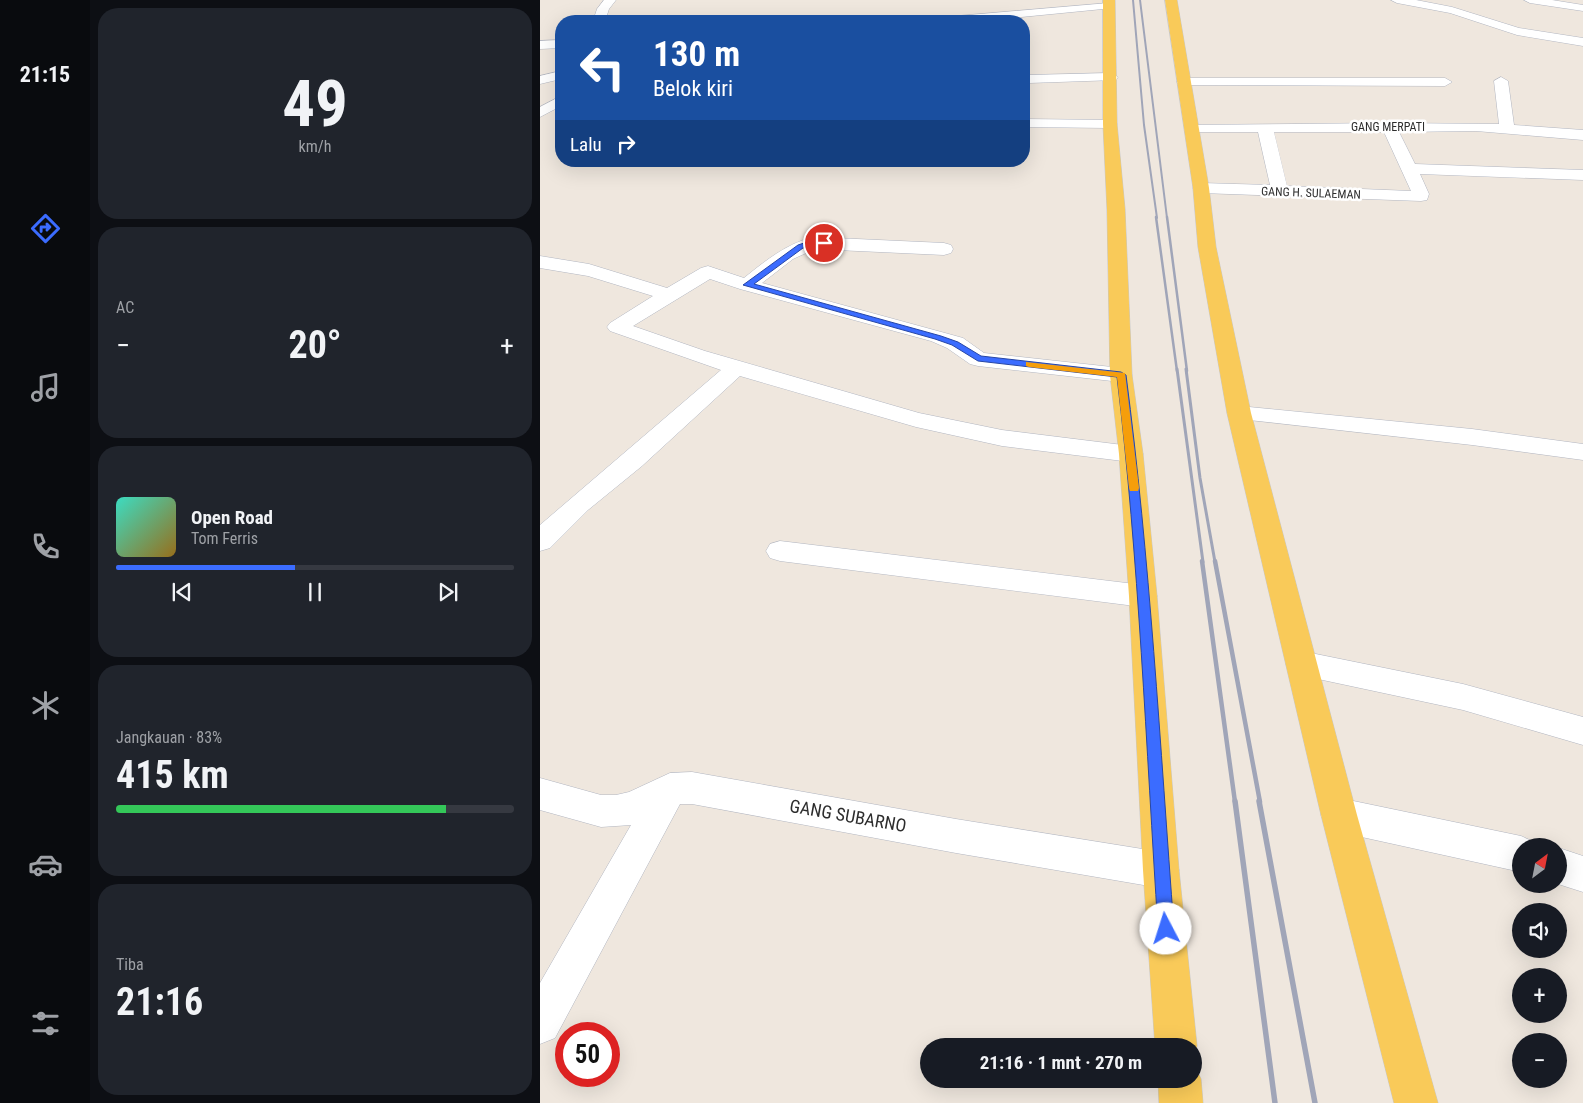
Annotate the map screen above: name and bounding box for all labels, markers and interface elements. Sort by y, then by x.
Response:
text: 130 m [653,34,740,75]
icon: left [570,35,635,100]
text: 21:15 [20,62,70,87]
text: 49 [282,66,348,142]
text: Belok kiri [653,76,733,101]
street label: GANG MERPATI [1351,120,1425,134]
icon: right [612,130,640,158]
text: Lalu [570,133,602,156]
text: km/h [299,137,331,156]
street label: GANG H. SULAEMAN [1261,184,1361,202]
icon: directions [28,211,63,246]
pin [803,222,845,264]
icon: arrive [810,229,838,257]
text: AC [116,298,134,317]
text: 20° [288,323,342,367]
text: − [116,329,130,362]
text: + [500,329,514,362]
icon: music [28,370,63,405]
text: Open Road [191,506,273,529]
icon: phone [28,529,63,564]
text: Tom Ferris [191,529,258,548]
icon: previous [168,578,196,606]
icon: pause [301,578,329,606]
icon: next [434,578,462,606]
icon: climate [28,688,63,723]
text: Jangkauan · 83% [116,728,222,747]
text: 415 km [116,753,229,797]
street label: GANG SUBARNO [788,795,908,836]
north arrow [1512,838,1568,892]
map controls [1512,838,1567,1088]
icon: car [28,847,63,882]
position arrow [1139,902,1191,954]
button: sound [1512,903,1567,958]
text: Tiba [116,955,144,974]
button: + [1512,968,1567,1023]
text: 21:16 [116,980,203,1024]
icon: filters [28,1006,63,1041]
speed limit sign: 50 [555,1022,620,1087]
button: − [1512,1033,1567,1088]
text: 21:16 · 1 mnt · 270 m [980,1051,1142,1074]

